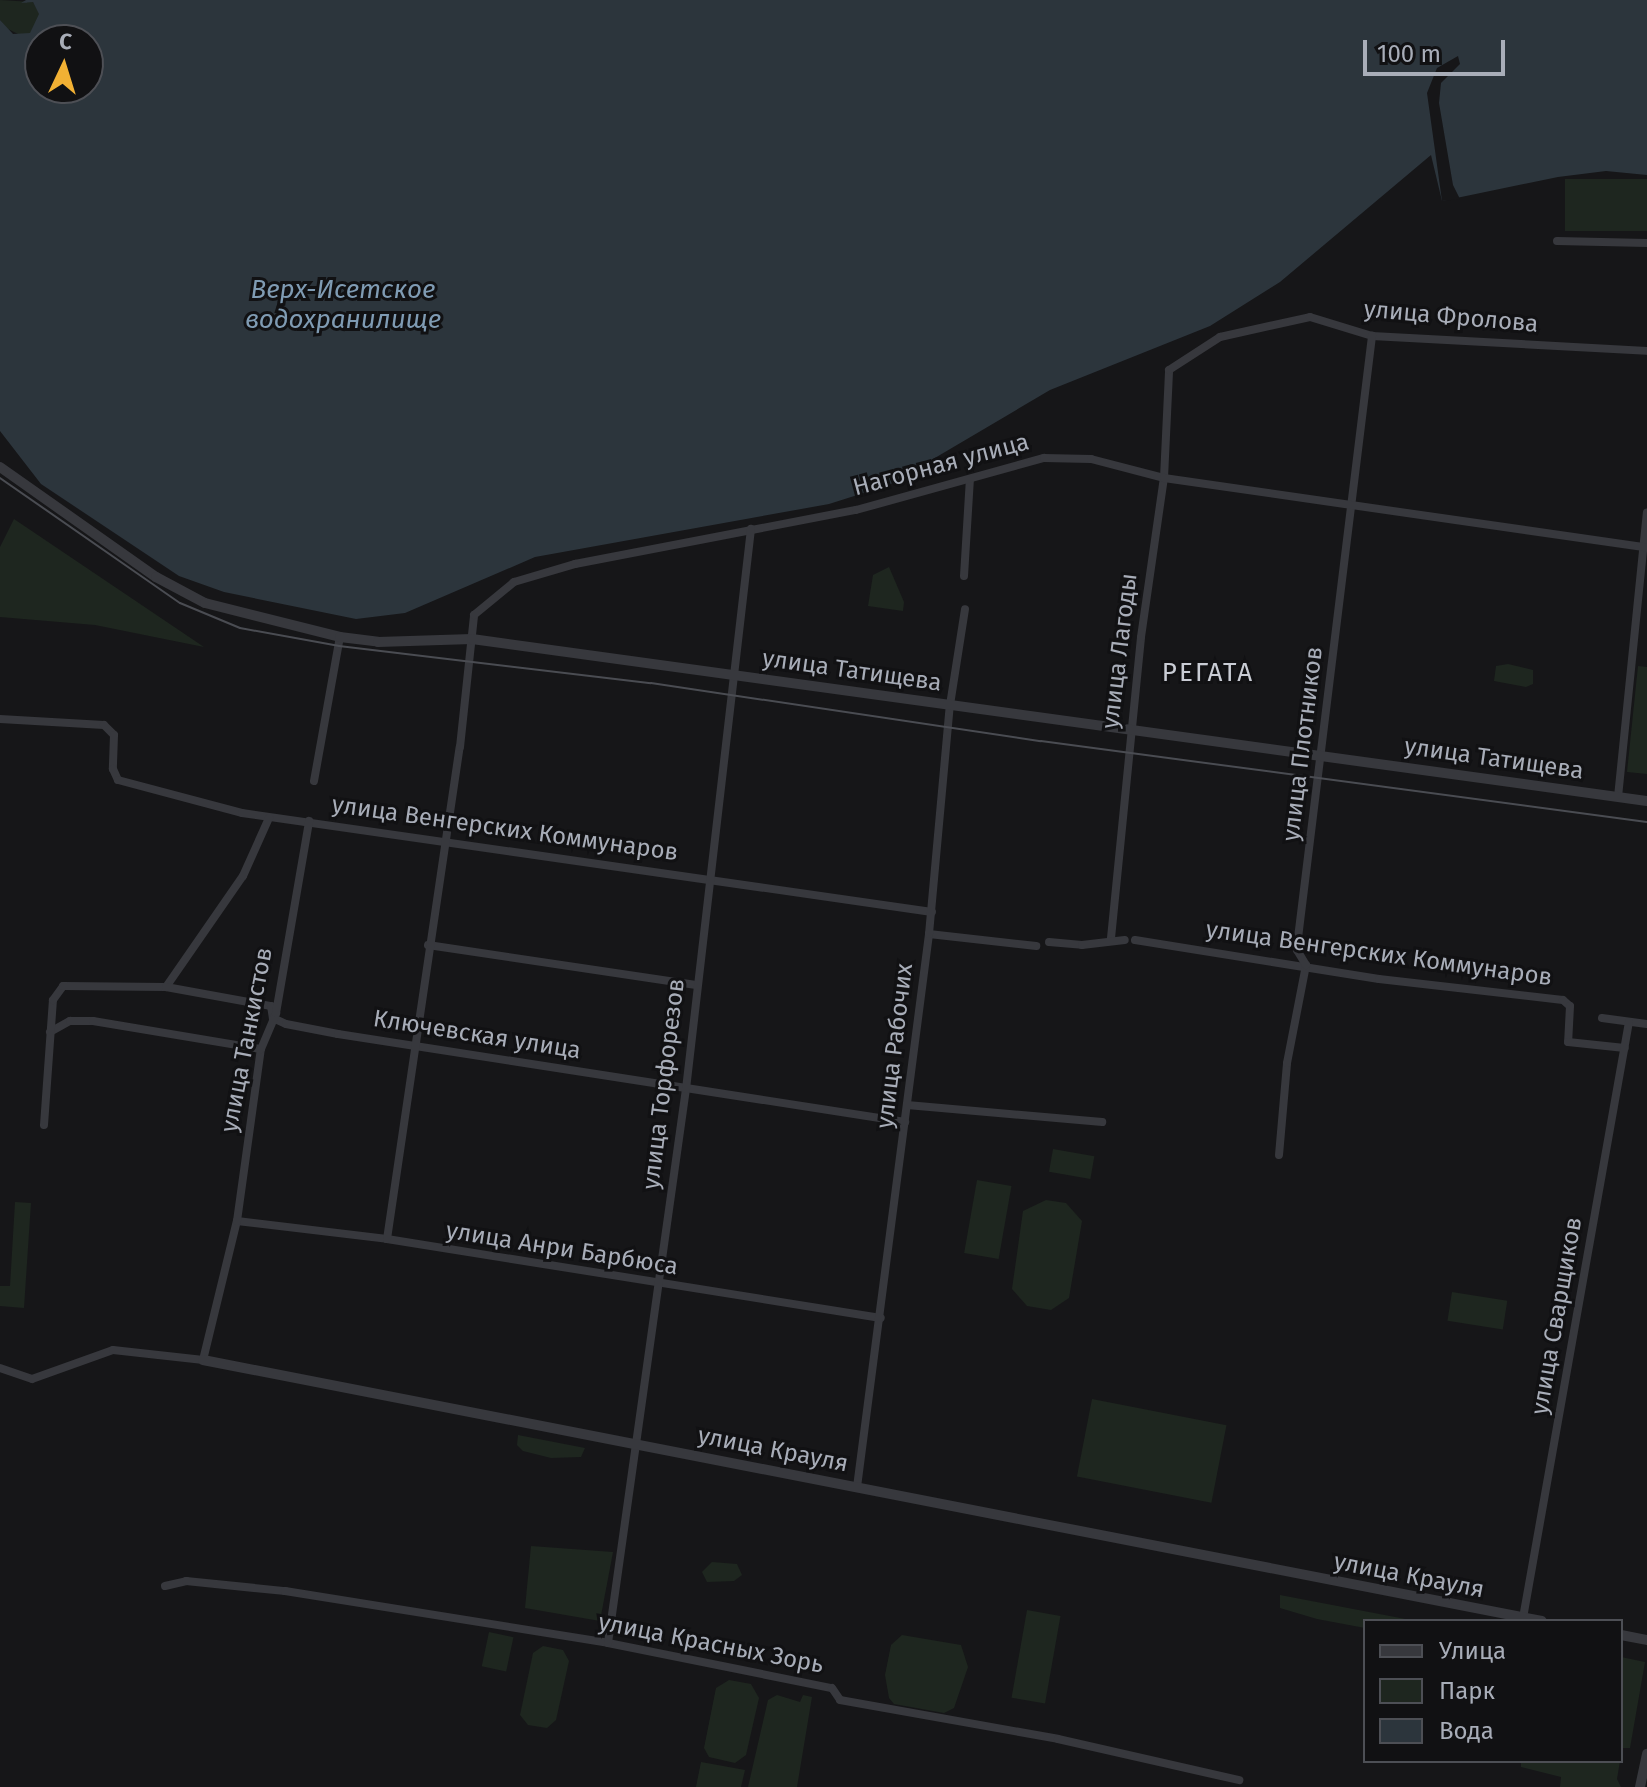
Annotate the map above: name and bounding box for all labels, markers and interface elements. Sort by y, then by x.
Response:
north arrow [24,24,104,104]
scale bar [1367,24,1509,74]
text: С [58,28,73,55]
text: 100 m [1377,40,1441,68]
water label: Верх-Исетское водохранилище [245,274,441,336]
street label: улица Фролова [1363,295,1539,339]
street label: Нагорная улица [850,428,1032,502]
street label: улица Лагоды [1096,572,1144,730]
street label: улица Татищева [761,644,943,698]
street label: улица Плотников [1277,645,1329,843]
district label: РЕГАТА [1162,657,1254,689]
street label: улица Татищева [1403,732,1585,786]
street label: улица Венгерских Коммунаров [330,790,680,868]
street label: улица Венгерских Коммунаров [1204,915,1554,993]
street label: улица Танкистов [215,945,279,1135]
street label: улица Рабочих [871,962,919,1130]
street label: улица Торфорезов [637,977,691,1191]
street label: Ключевская улица [371,1004,583,1066]
street label: улица Сварщиков [1525,1215,1589,1417]
street label: улица Анри Барбюса [444,1216,680,1282]
street label: улица Крауля [695,1421,851,1479]
street label: улица Крауля [1331,1547,1487,1605]
street label: улица Красных Зорь [596,1608,826,1680]
legend [1363,1619,1623,1763]
text: Улица [1439,1637,1506,1665]
text: Парк [1439,1677,1495,1705]
text: Вода [1439,1717,1494,1745]

